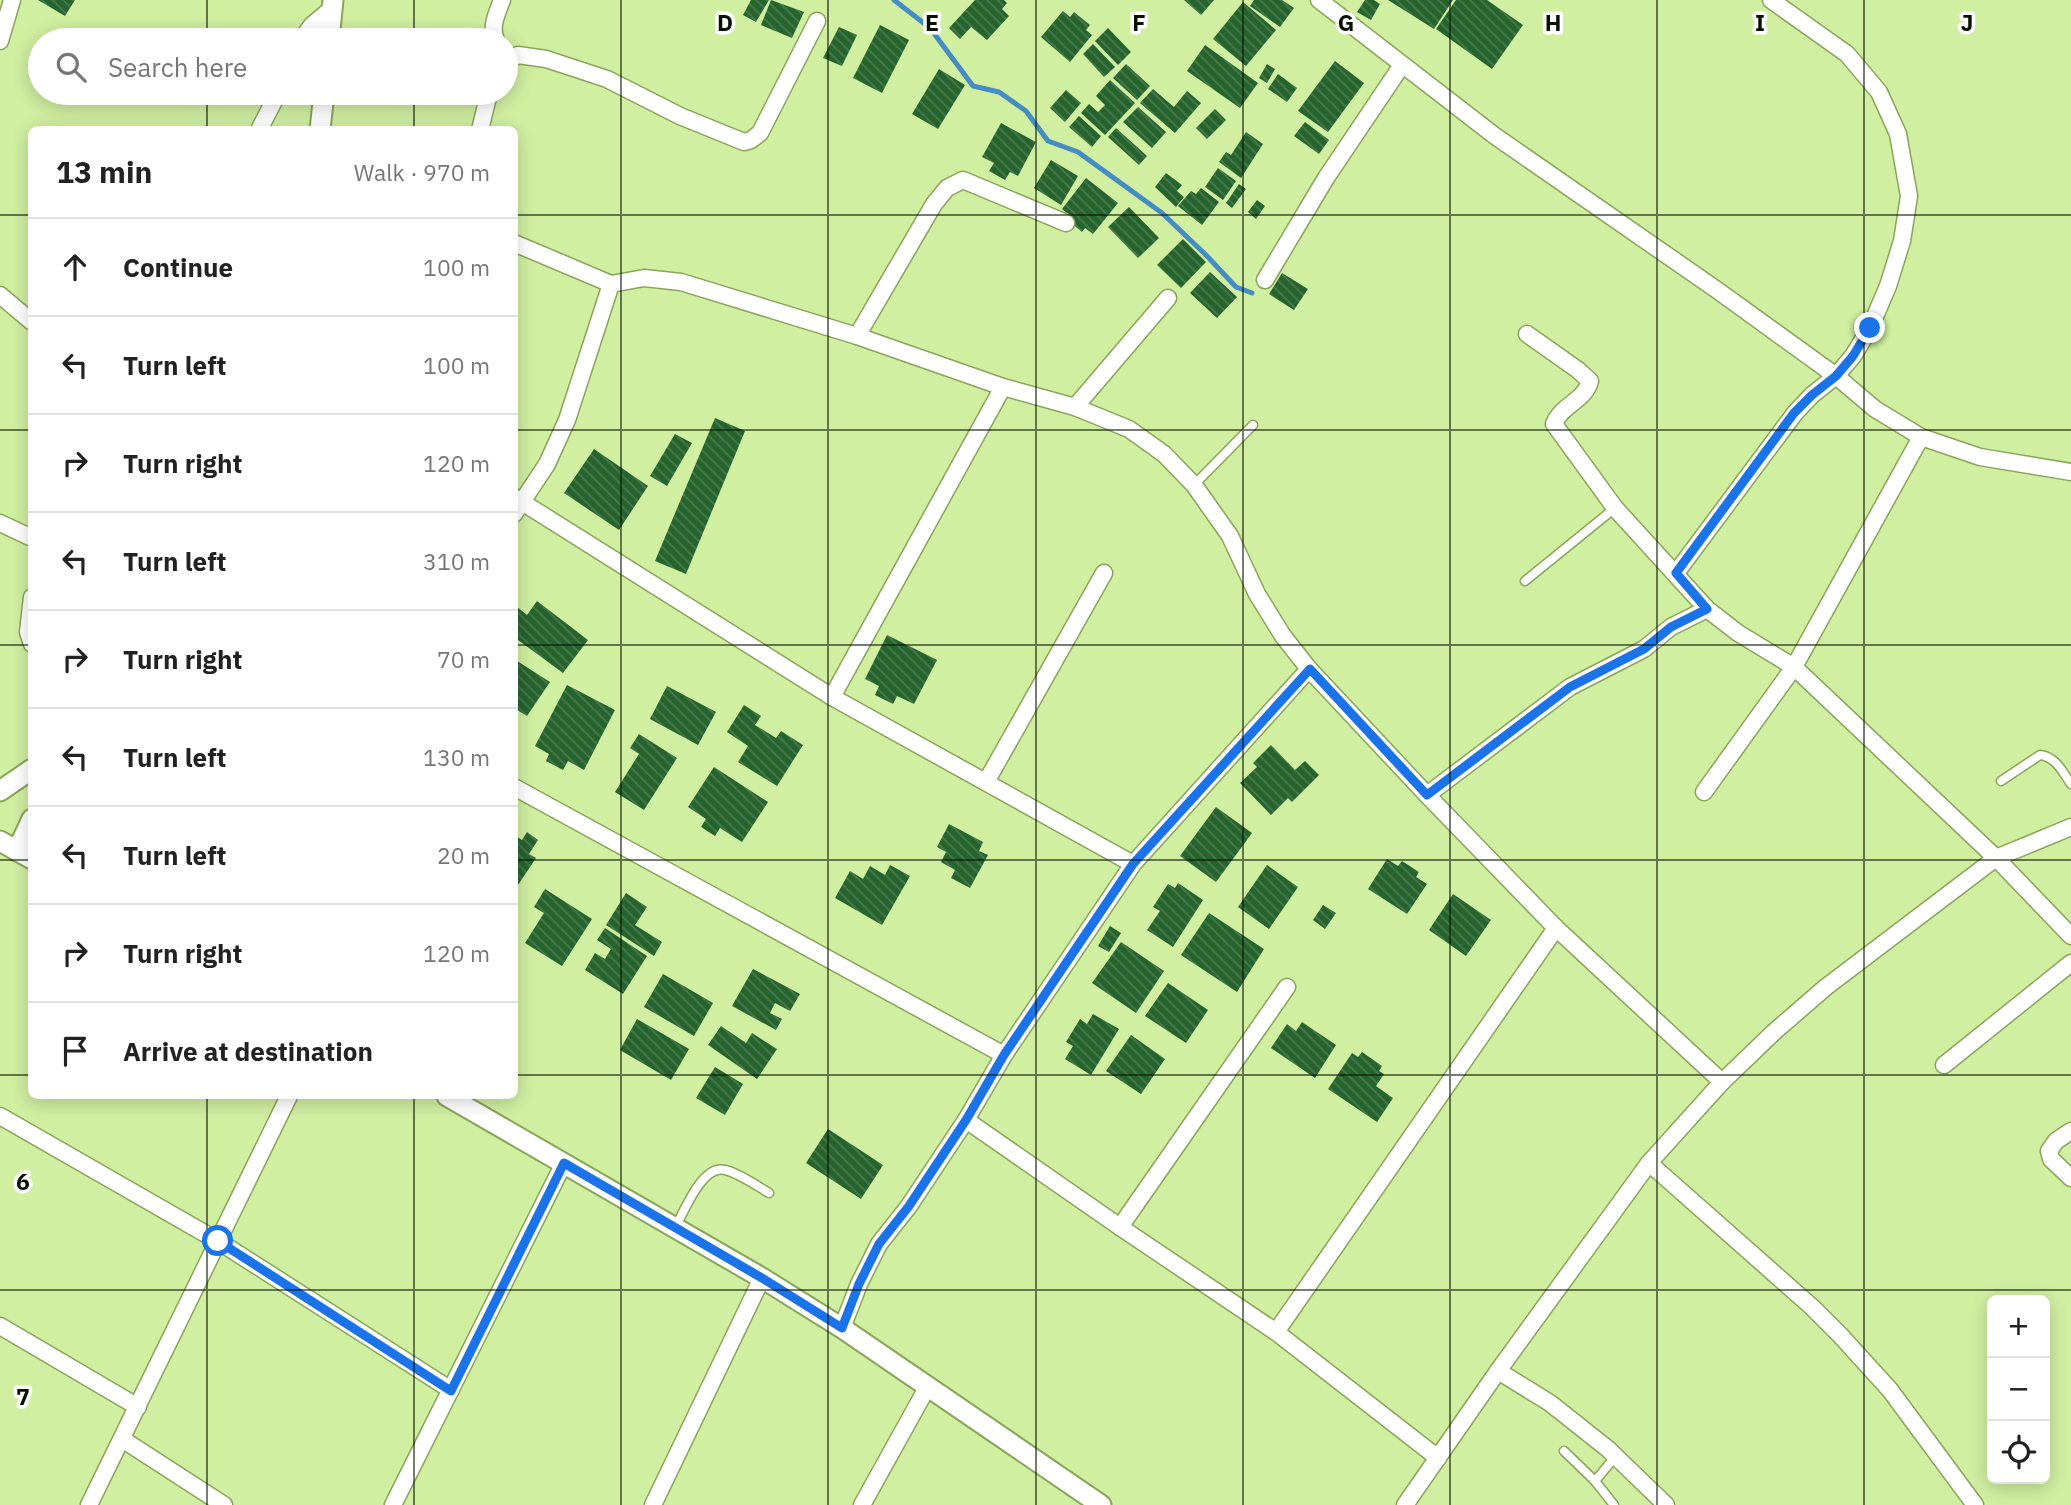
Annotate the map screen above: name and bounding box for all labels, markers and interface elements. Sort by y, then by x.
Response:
text: D [717,7,733,37]
text: E [925,7,939,37]
text: F [1132,7,1146,37]
text: G [1338,7,1354,37]
text: H [1545,7,1561,37]
text: I [1755,7,1765,37]
text: J [1961,7,1973,37]
search box [28,28,518,105]
icon: search [52,48,90,86]
text: Search here [108,50,247,84]
text: 13 min [56,152,152,191]
text: Walk · 970 m [354,157,490,187]
icon: ahead [56,248,94,286]
text: Continue [123,250,233,284]
text: 100 m [423,252,490,282]
route end [1854,312,1885,343]
icon: left [56,346,94,384]
text: Turn left [123,348,226,382]
text: 100 m [423,350,490,380]
icon: right [56,444,94,482]
text: Turn right [123,446,242,480]
text: 120 m [423,448,490,478]
icon: left [56,542,94,580]
text: Turn left [123,544,226,578]
text: 310 m [423,546,490,576]
icon: right [56,640,94,678]
text: Turn right [123,642,242,676]
text: 70 m [437,644,490,674]
icon: left [56,738,94,776]
text: Turn left [123,740,226,774]
text: 130 m [423,742,490,772]
icon: left [56,836,94,874]
text: Turn left [123,838,226,872]
text: 20 m [437,840,490,870]
icon: right [56,934,94,972]
text: Turn right [123,936,242,970]
text: 120 m [423,938,490,968]
icon: arrive [56,1032,94,1070]
text: Arrive at destination [123,1034,373,1068]
text: 6 [16,1166,30,1196]
route start [202,1225,233,1256]
map controls [1987,1295,2050,1484]
button: + [1987,1295,2050,1358]
button: − [1987,1358,2050,1421]
text: 7 [16,1381,30,1411]
button: locate [1987,1421,2050,1484]

